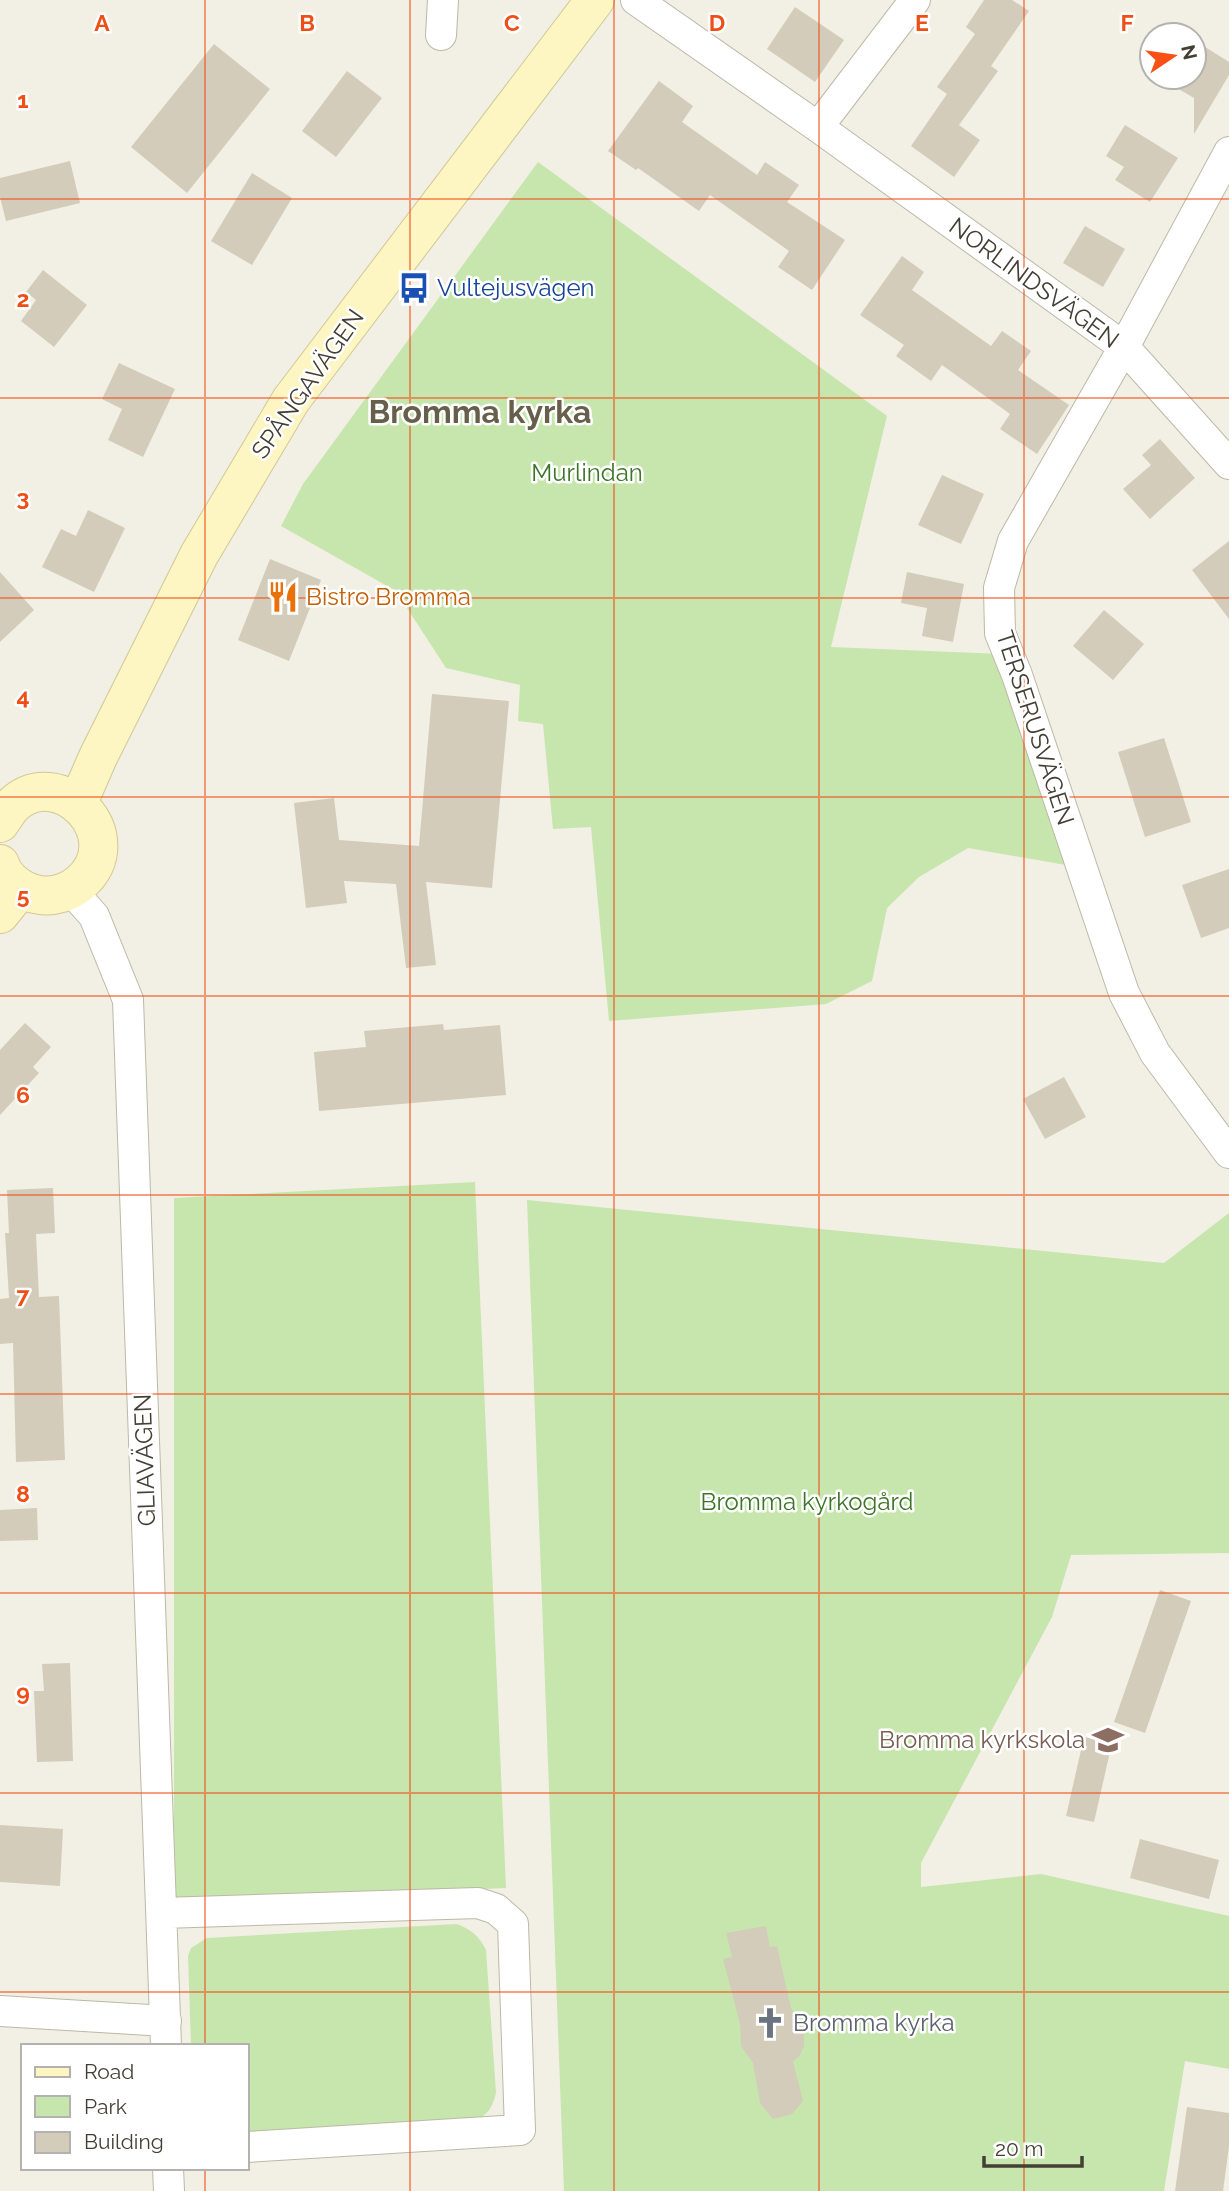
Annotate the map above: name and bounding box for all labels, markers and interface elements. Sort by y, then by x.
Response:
text: A [94,9,110,36]
text: B [299,9,315,36]
text: C [504,9,520,36]
text: D [709,9,725,36]
text: E [915,9,929,36]
text: F [1120,9,1134,36]
north arrow [1138,21,1208,91]
text: N [1177,43,1202,62]
text: 1 [17,86,29,113]
street label: NORLINDSVÄGEN [944,211,1125,354]
bus stop icon: Vultejusvägen [397,271,431,305]
place label: Vultejusvägen [437,273,595,302]
text: 2 [17,285,29,312]
street label: SPÅNGAVÄGEN [245,303,370,464]
district label: Bromma kyrka [369,393,591,430]
park label: Murlindan [531,458,643,487]
text: 3 [17,484,29,511]
restaurant icon: Bistro Bromma [266,580,300,614]
place label: Bistro Bromma [306,582,471,611]
street label: TERSERUSVÄGEN [990,627,1081,829]
text: 4 [16,683,30,710]
text: 5 [17,882,30,909]
text: 6 [16,1081,30,1108]
text: 7 [17,1281,30,1308]
street label: GLIAVÄGEN [128,1393,161,1527]
text: 8 [16,1480,30,1507]
park label: Bromma kyrkogård [700,1487,914,1516]
text: 9 [16,1679,30,1706]
school or university icon: Bromma kyrkskola [1091,1723,1125,1757]
place label: Bromma kyrkskola [879,1725,1085,1754]
church icon: Bromma kyrka [753,2006,787,2040]
place label: Bromma kyrka [793,2008,955,2037]
legend [21,2044,248,2170]
text: Road [84,2059,134,2084]
text: Park [84,2094,127,2119]
scale bar [984,2124,1082,2168]
text: Building [84,2129,164,2154]
text: 20 m [995,2136,1043,2161]

